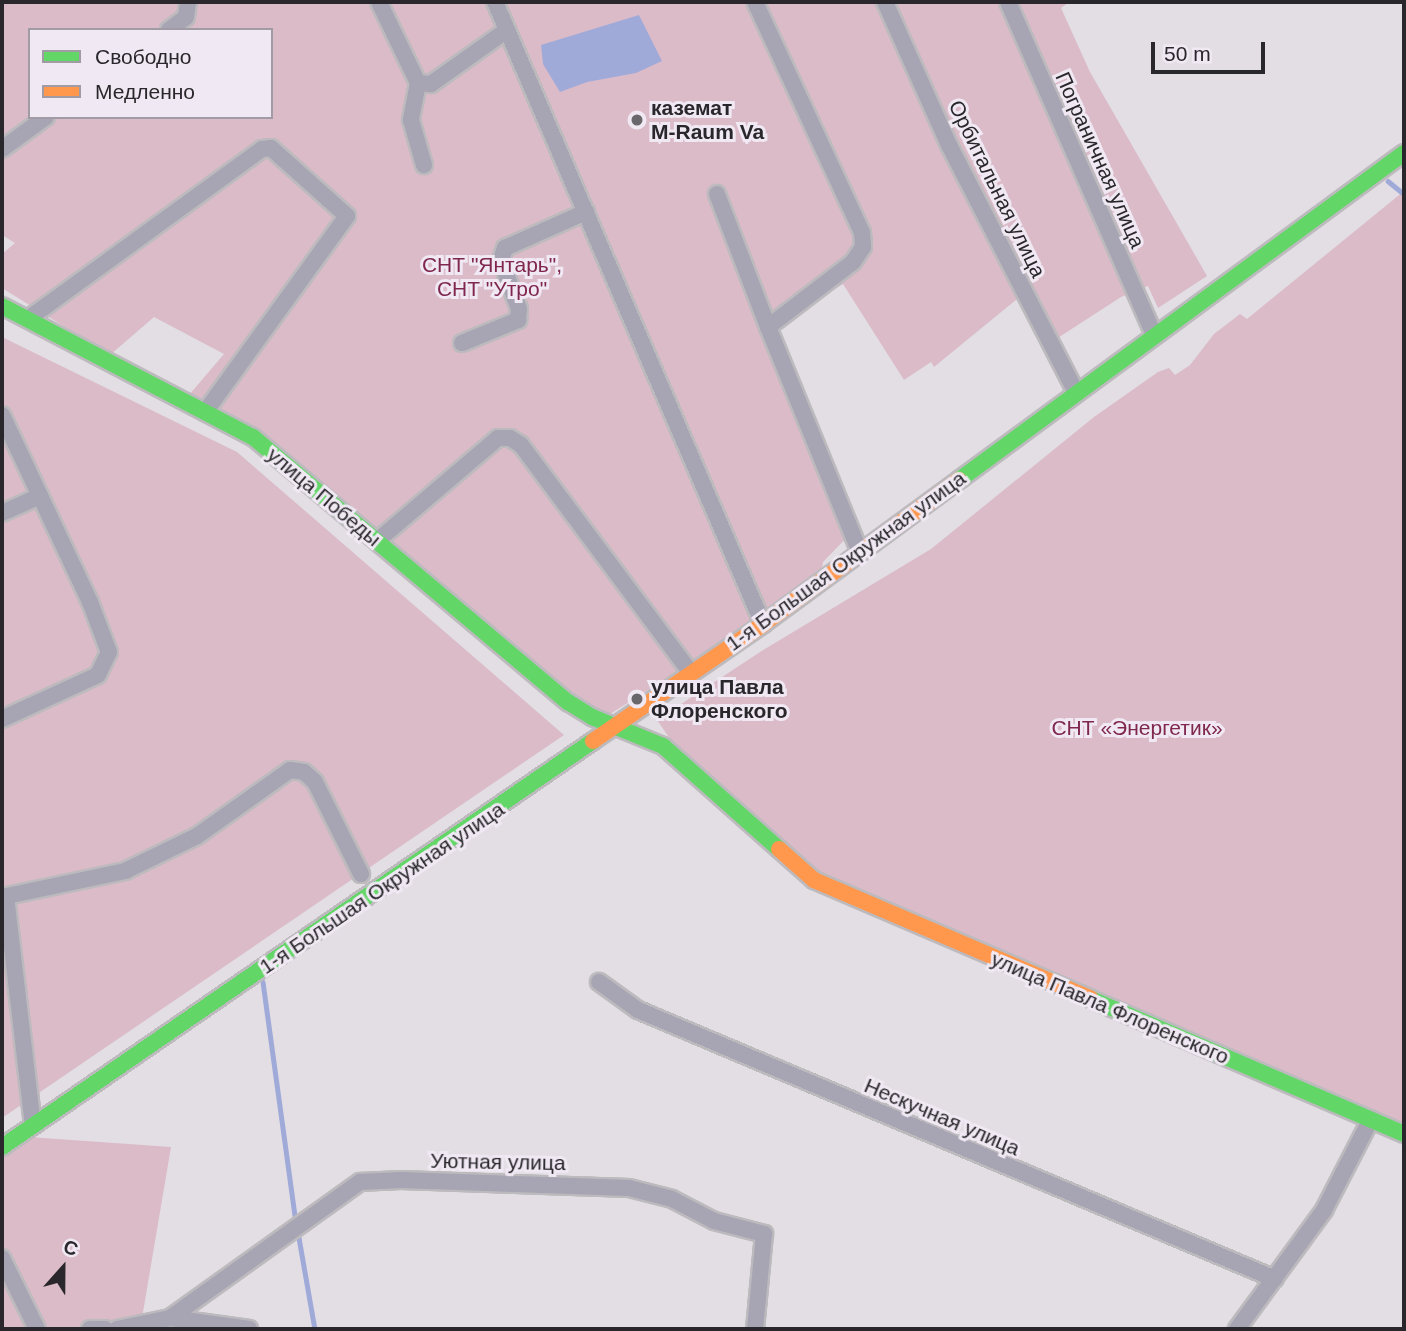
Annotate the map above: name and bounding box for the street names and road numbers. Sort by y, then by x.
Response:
street label: Пограничная улица [1050,68,1150,252]
street label: Орбитальная улица [943,96,1051,282]
street label: улица Победы [262,442,386,552]
street label: 1-я Большая Окружная улица [721,466,971,656]
street label: 1-я Большая Окружная улица [255,797,509,979]
street label: улица Павла Флоренского [987,946,1233,1070]
street label: Нескучная улица [860,1073,1024,1161]
street label: Уютная улица [430,1148,566,1176]

